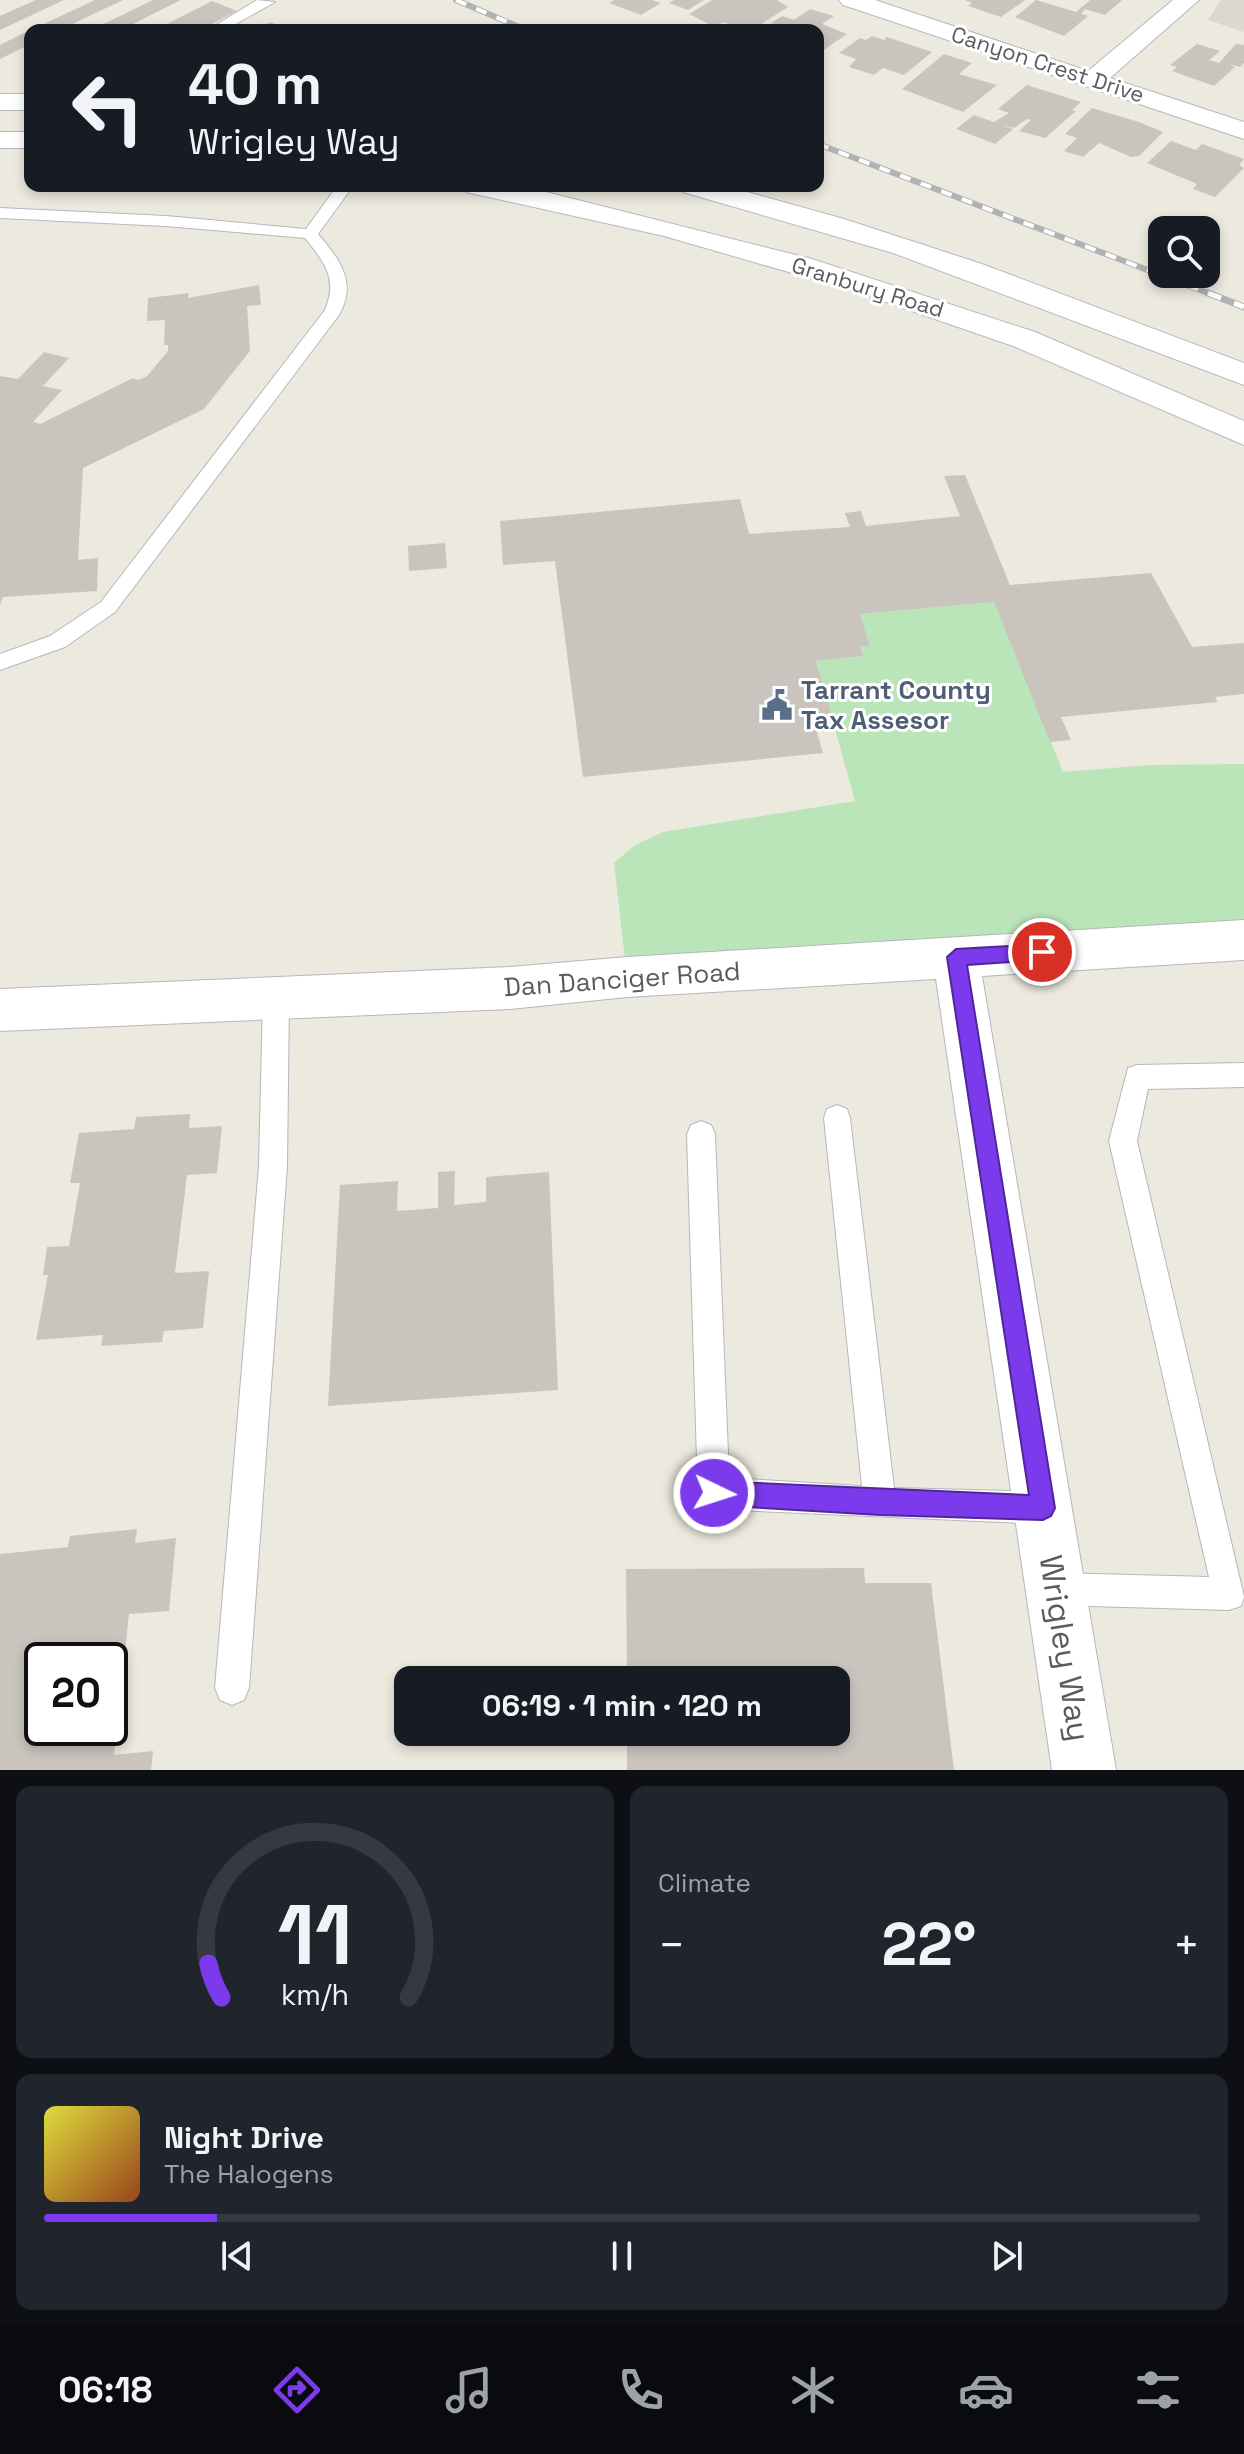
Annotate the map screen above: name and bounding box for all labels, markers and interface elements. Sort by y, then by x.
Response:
street label: Canyon Crest Drive [948,20,1148,108]
text: 40 m [188,49,322,120]
icon: left [56,56,160,160]
text: Wrigley Way [188,119,399,165]
map controls [1148,216,1220,288]
button: search [1148,216,1220,288]
street label: Granbury Road [789,251,947,323]
place label: Tarrant County Tax Assesor [801,673,991,737]
public building icon: Tarrant County Tax Assesor [760,688,794,722]
pin [1008,918,1076,986]
icon: arrive [1020,930,1064,974]
street label: Dan Danciger Road [502,954,742,1004]
position arrow [672,1451,756,1535]
street label: Wrigley Way [1031,1552,1099,1744]
speed limit sign: 20 [24,1642,128,1746]
text: 06:19 · 1 min · 120 m [482,1686,762,1725]
text: Climate [658,1866,751,1900]
text: 11 [277,1882,353,1988]
text: 22° [882,1906,976,1983]
text: − [658,1917,685,1973]
text: + [1173,1917,1200,1973]
text: km/h [281,1977,349,2013]
text: Night Drive [164,2118,324,2157]
text: The Halogens [164,2157,333,2191]
icon: previous [215,2234,259,2278]
icon: pause [600,2234,644,2278]
icon: next [985,2234,1029,2278]
icon: directions [269,2362,325,2418]
icon: music [441,2362,497,2418]
icon: phone [613,2362,669,2418]
icon: climate [785,2362,841,2418]
icon: car [958,2362,1014,2418]
icon: filters [1130,2362,1186,2418]
text: 06:18 [58,2367,152,2413]

